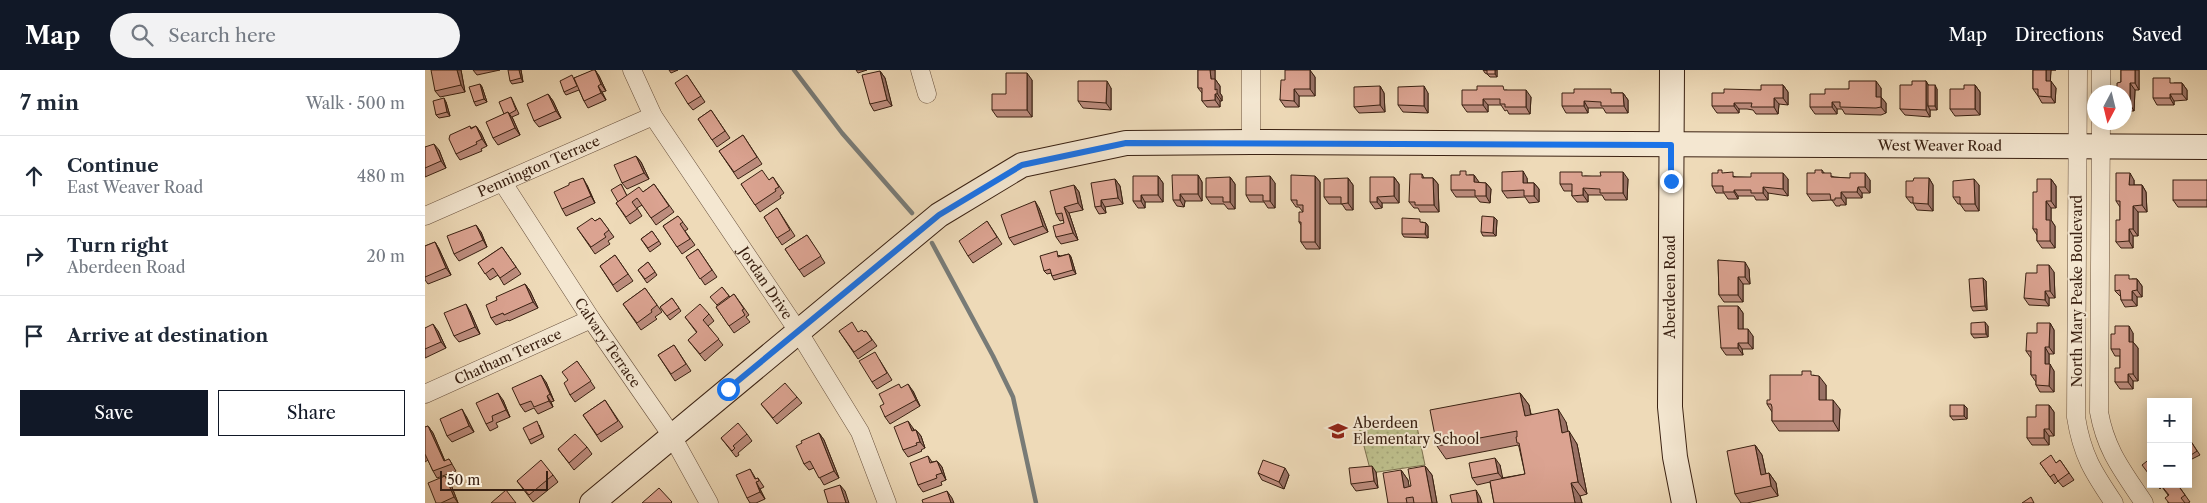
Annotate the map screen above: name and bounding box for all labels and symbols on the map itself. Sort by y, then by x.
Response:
north arrow [2087,85,2132,130]
street label: Pennington Terrace [475,131,603,201]
street label: West Weaver Road [1877,136,2002,155]
route end [1660,170,1683,193]
street label: North Mary Peake Boulevard [2068,194,2086,387]
street label: Aberdeen Road [1661,235,1679,340]
street label: Jordan Drive [734,242,797,323]
street label: Calvary Terrace [571,294,645,391]
street label: Chatham Terrace [451,324,565,389]
route start [717,378,740,401]
place label: Aberdeen Elementary School [1352,414,1479,448]
school or university icon: Aberdeen Elementary School [1327,420,1349,442]
scale bar [440,468,547,491]

